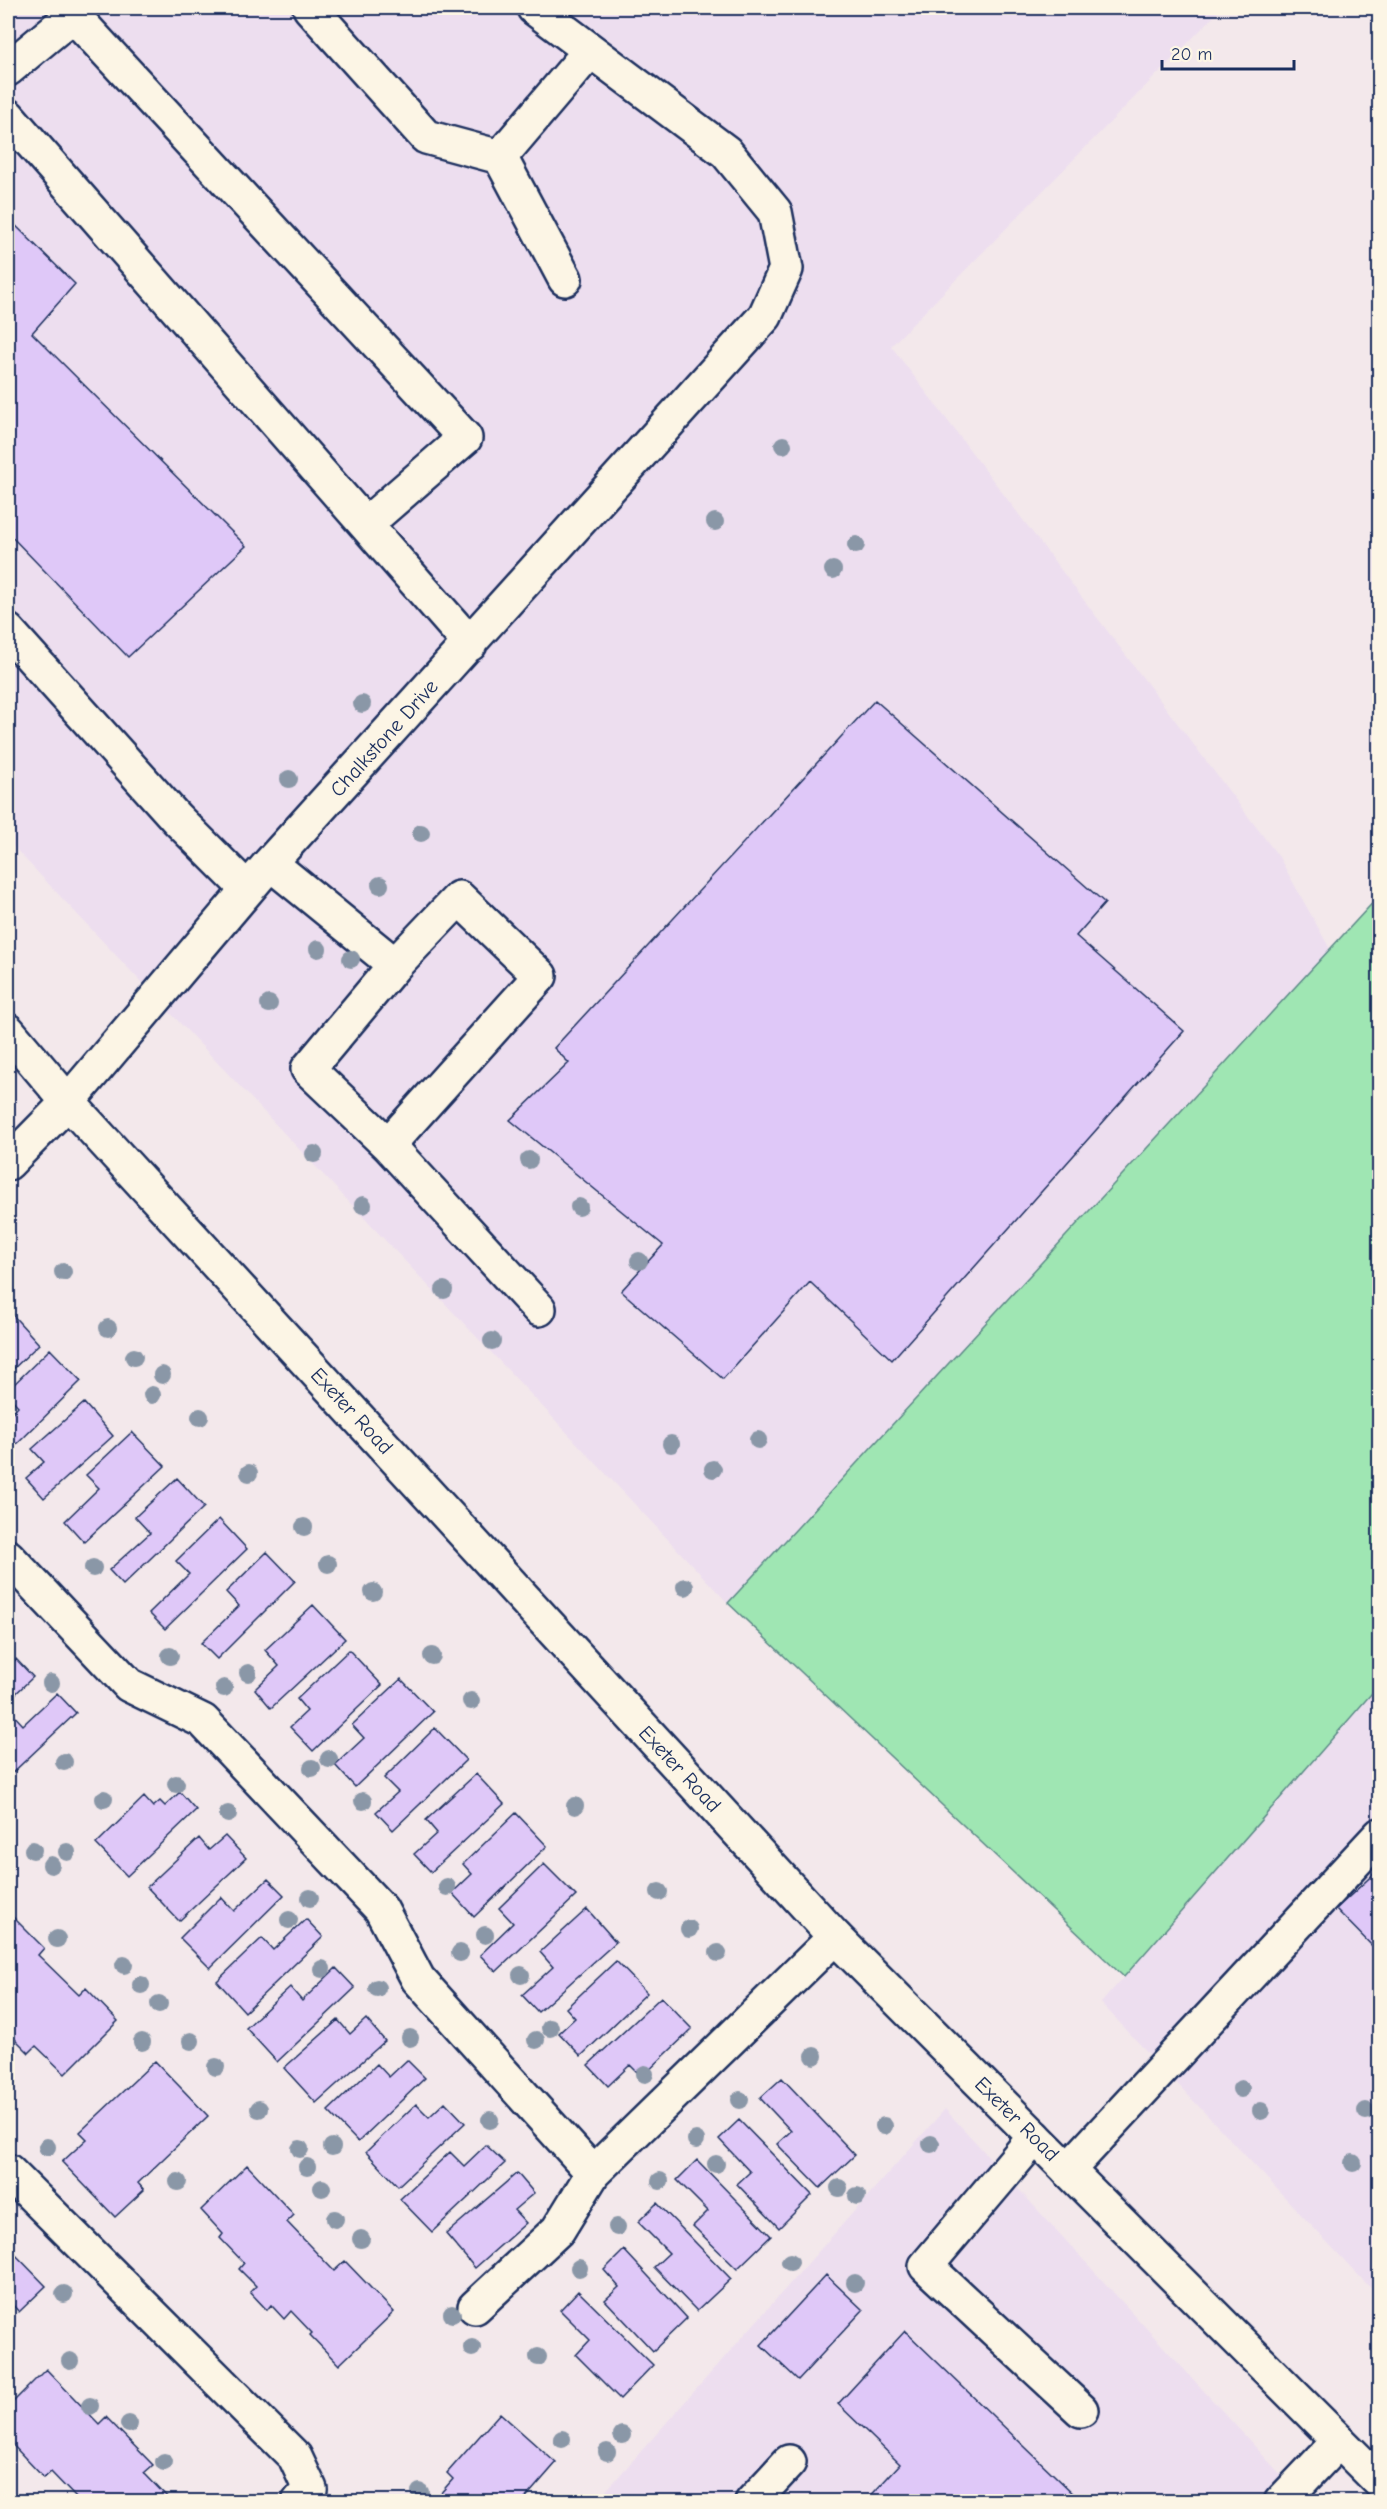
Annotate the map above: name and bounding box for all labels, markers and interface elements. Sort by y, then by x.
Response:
scale bar [1162,33,1294,71]
text: 20 m [1171,44,1212,65]
street label: Chalkstone Drive [325,674,443,802]
street label: Exeter Road [306,1363,398,1459]
street label: Exeter Road [634,1721,726,1817]
street label: Exeter Road [970,2072,1064,2166]

